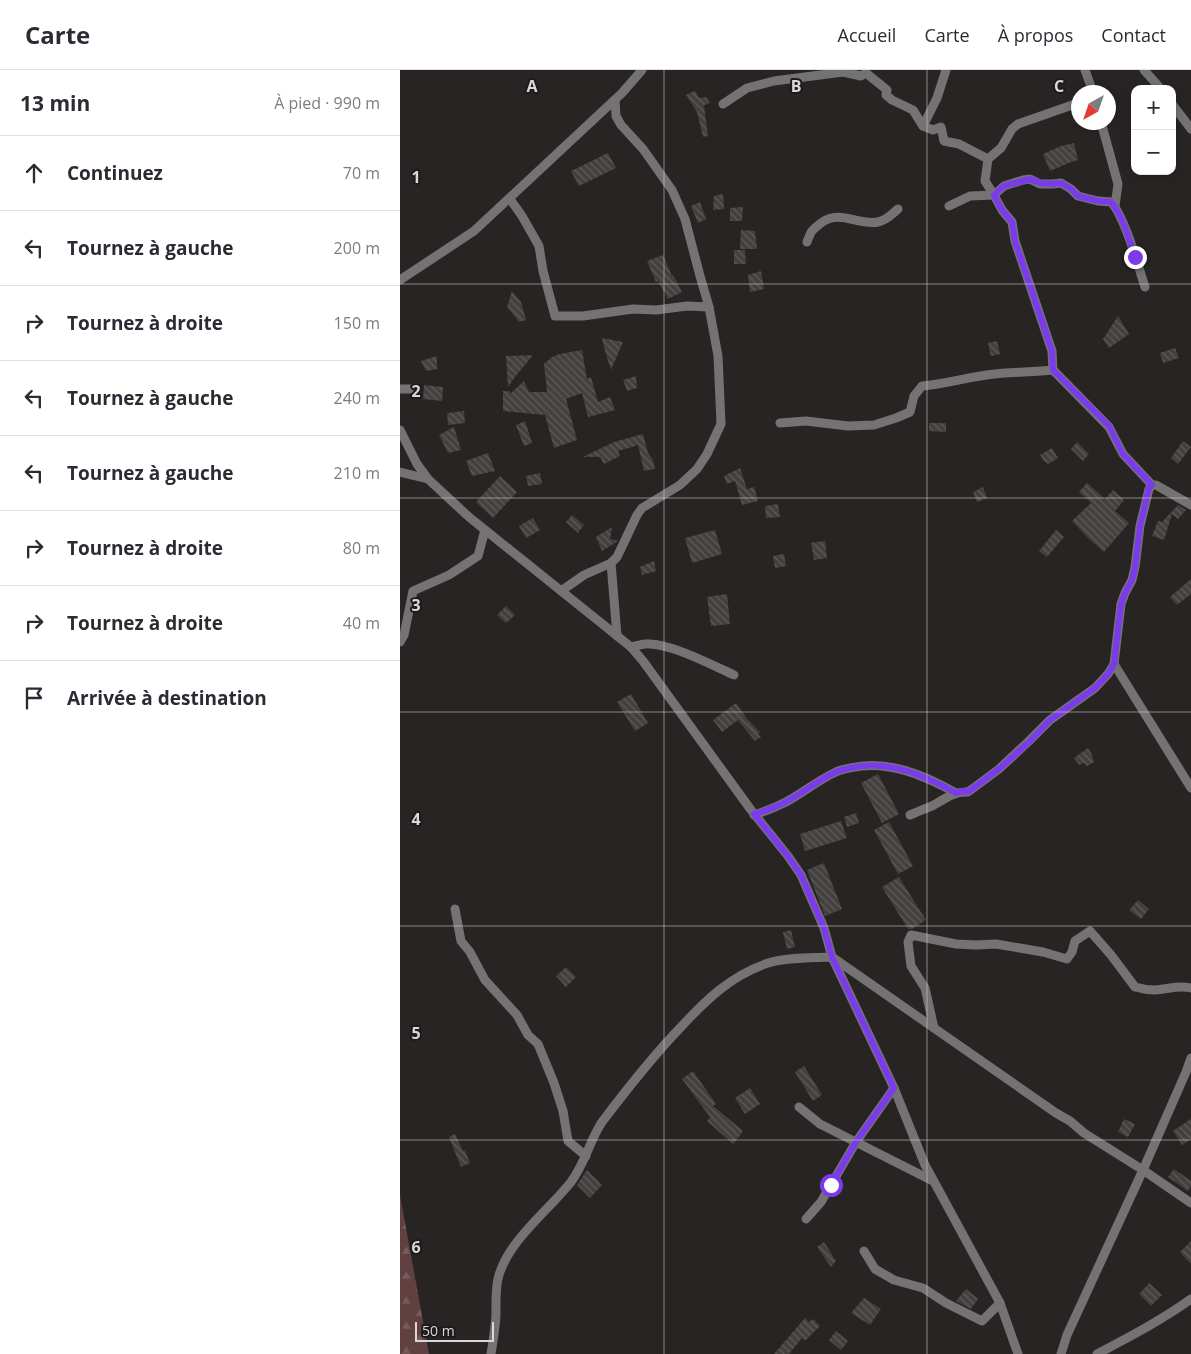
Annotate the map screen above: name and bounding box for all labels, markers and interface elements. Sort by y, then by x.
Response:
text: Carte [25,18,90,51]
text: Accueil [838,23,896,47]
text: Carte [924,23,970,47]
text: À propos [998,23,1073,47]
text: Contact [1101,23,1166,47]
text: A [526,75,538,97]
text: B [791,75,801,97]
text: C [1054,75,1064,97]
north arrow [1071,85,1116,130]
map controls [1131,85,1176,175]
button: + [1131,85,1176,130]
text: 13 min [20,89,90,117]
text: À pied · 990 m [274,92,380,114]
button: − [1131,130,1176,175]
icon: ahead [20,159,48,187]
text: Continuez [67,160,163,186]
text: 70 m [343,162,380,184]
text: 1 [411,166,421,188]
icon: left [20,234,48,262]
text: Tournez à gauche [67,235,233,261]
text: 200 m [334,237,380,259]
route end [1124,246,1147,269]
icon: right [20,309,48,337]
text: Tournez à droite [67,310,223,336]
text: 150 m [334,312,380,334]
text: 2 [411,380,421,402]
icon: left [20,384,48,412]
text: Tournez à gauche [67,385,233,411]
text: 240 m [334,387,380,409]
icon: left [20,459,48,487]
text: Tournez à gauche [67,460,233,486]
text: 210 m [334,462,380,484]
icon: right [20,534,48,562]
text: Tournez à droite [67,535,223,561]
text: 80 m [343,537,380,559]
text: 3 [411,594,421,616]
icon: right [20,609,48,637]
text: Tournez à droite [67,610,223,636]
text: 40 m [343,612,380,634]
icon: arrive [20,684,48,712]
text: Arrivée à destination [67,685,267,711]
text: 4 [411,808,421,830]
text: 5 [411,1022,421,1044]
route start [820,1174,843,1197]
text: 6 [411,1236,421,1258]
scale bar [415,1319,494,1342]
text: 50 m [422,1321,455,1340]

